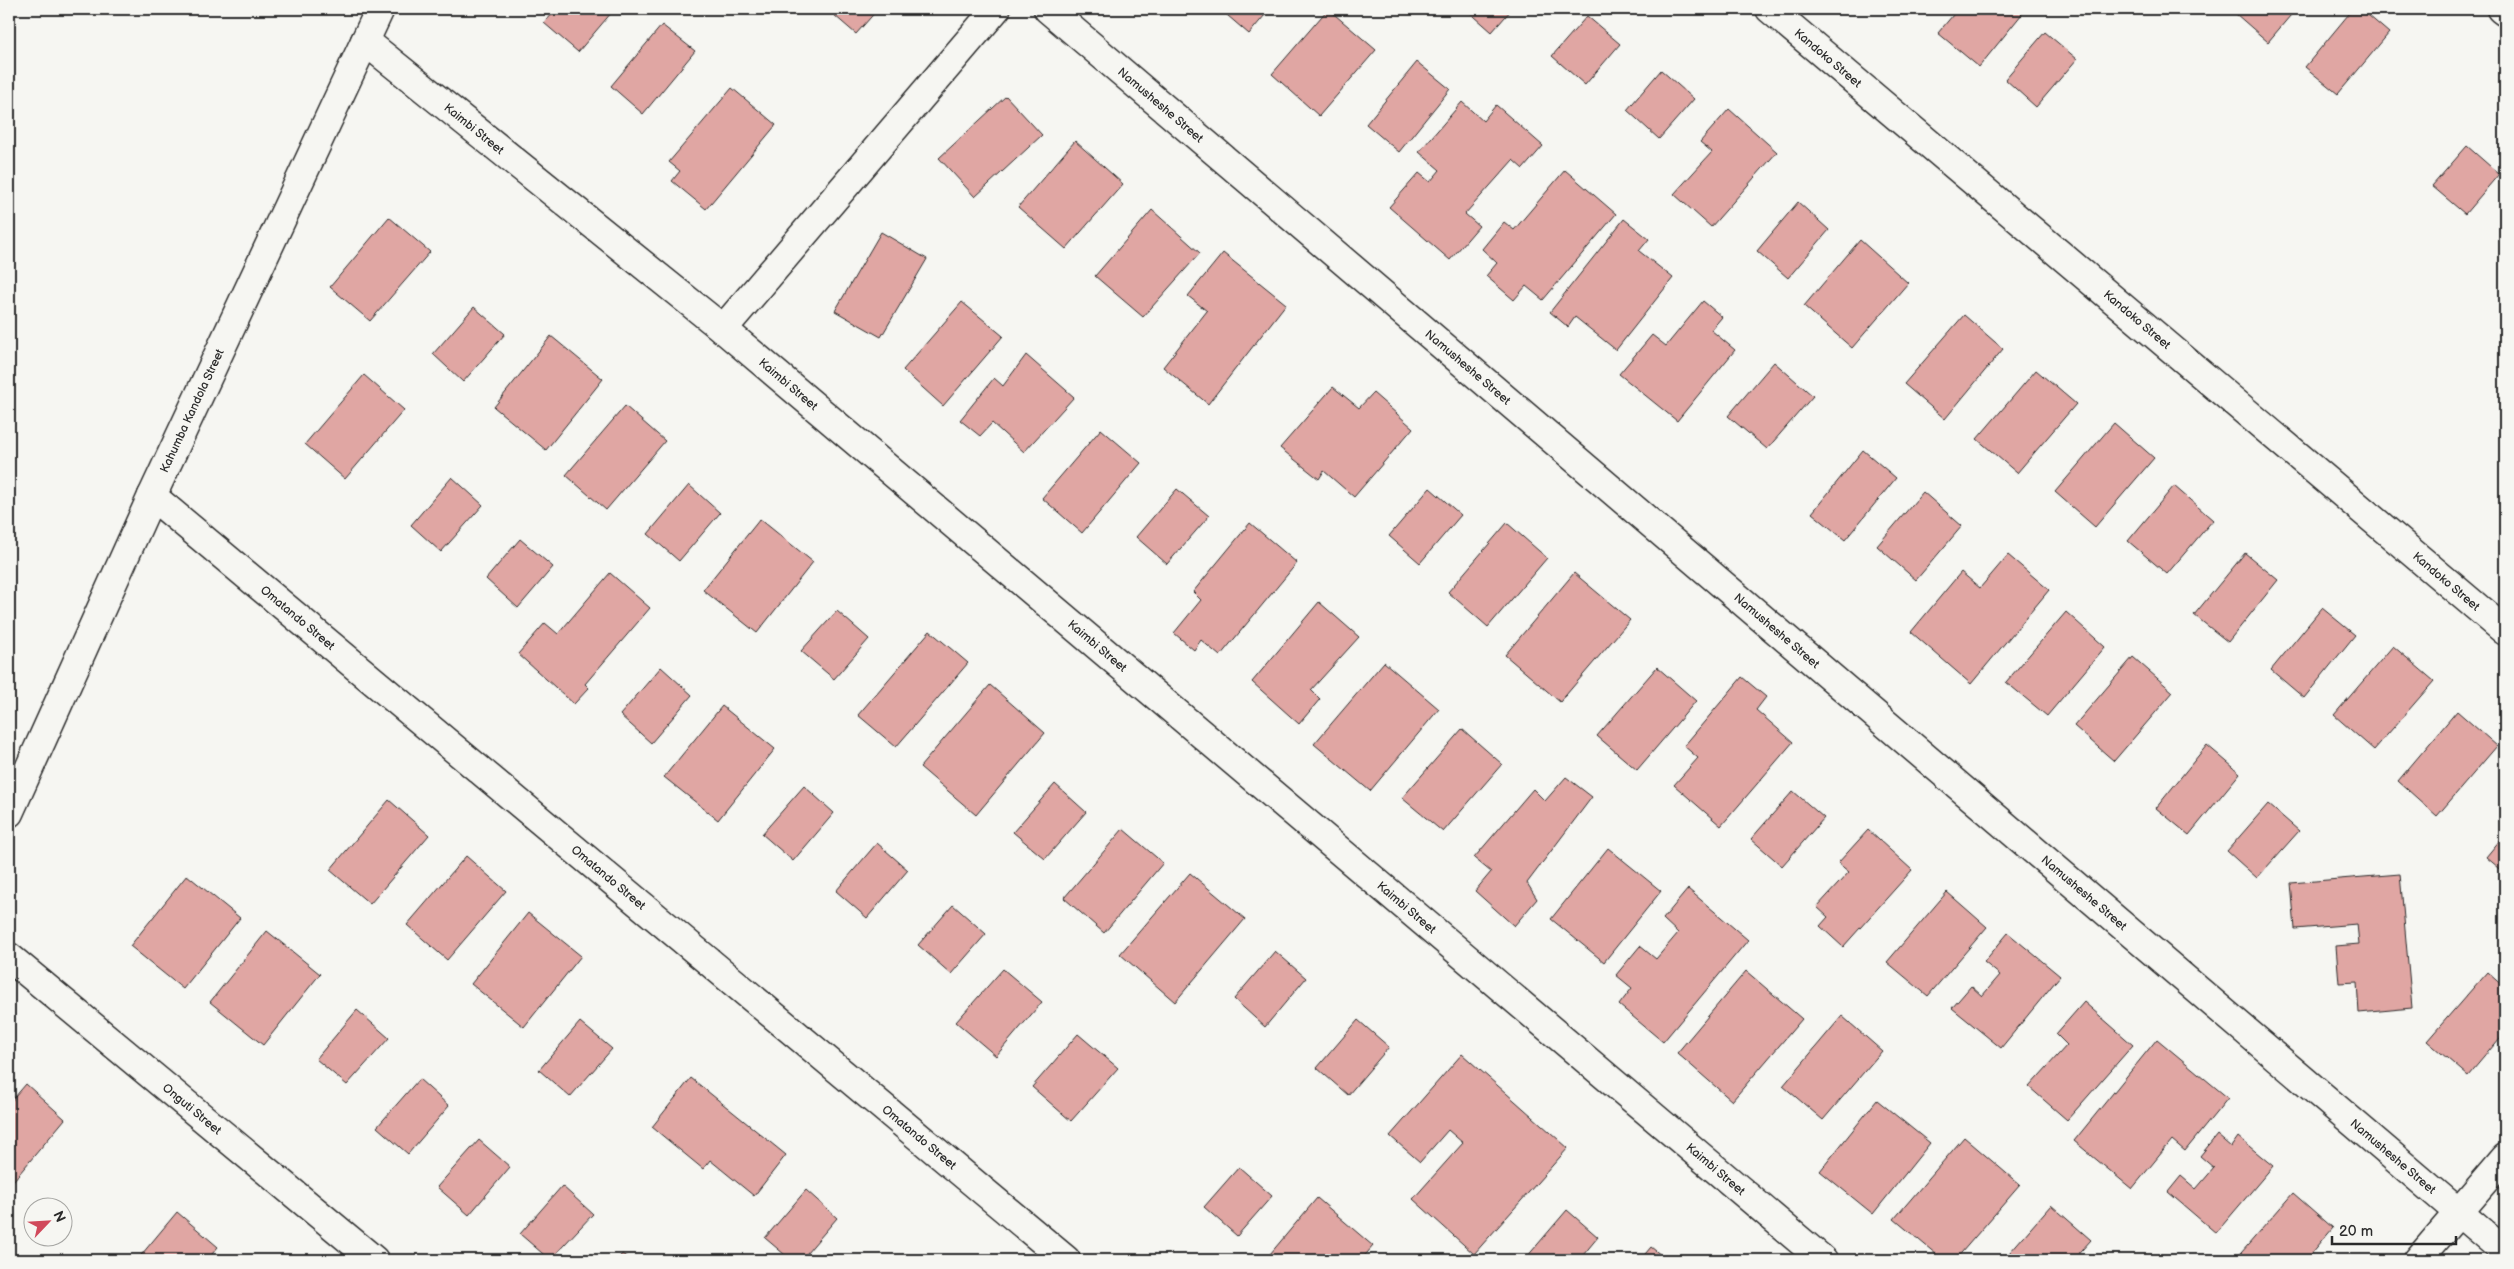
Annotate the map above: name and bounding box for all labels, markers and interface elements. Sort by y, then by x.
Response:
street label: Kandoko Street [1791,26,1865,91]
street label: Namusheshe Street [1114,65,1206,146]
street label: Kaimbi Street [441,100,507,158]
street label: Kandoko Street [2100,287,2174,353]
street label: Namusheshe Street [1422,327,1514,409]
street label: Kahumba Kandola Street [157,346,228,475]
street label: Kaimbi Street [755,355,821,414]
street label: Kandoko Street [2409,549,2483,615]
street label: Omatando Street [257,583,338,654]
street label: Namusheshe Street [1731,590,1823,672]
street label: Kaimbi Street [1064,617,1130,676]
street label: Omatando Street [568,843,649,914]
street label: Namusheshe Street [2038,853,2130,934]
street label: Kaimbi Street [1374,879,1439,937]
street label: Onguti Street [159,1081,225,1138]
street label: Omatando Street [879,1102,959,1173]
street label: Namusheshe Street [2347,1116,2439,1198]
street label: Kaimbi Street [1683,1140,1748,1199]
north arrow [22,1196,72,1246]
text: N [49,1208,69,1225]
scale bar [2332,1214,2455,1246]
text: 20 m [2339,1222,2373,1241]

